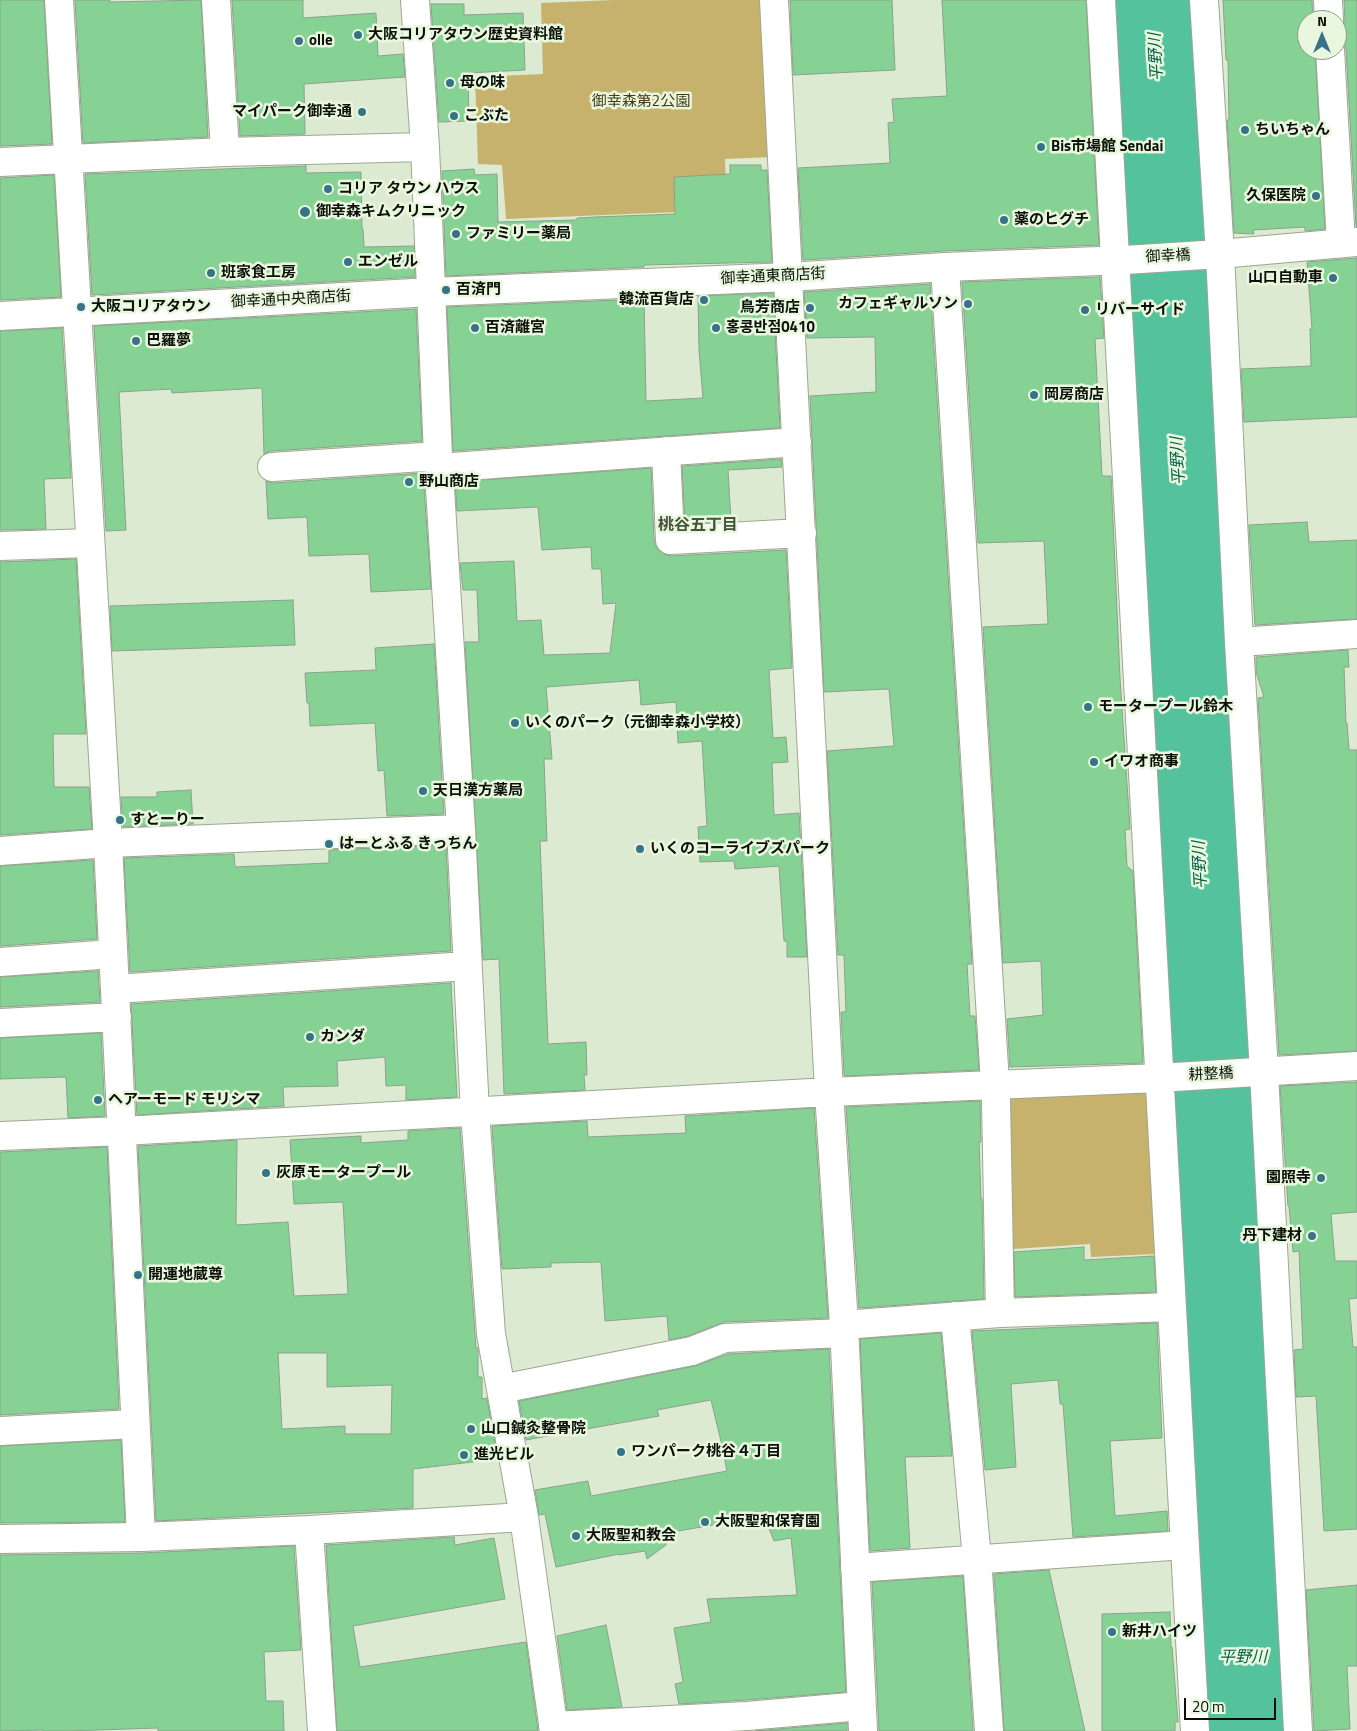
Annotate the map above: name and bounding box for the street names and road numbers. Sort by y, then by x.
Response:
street label: 御幸橋 [1145,247,1191,267]
street label: 御幸通東商店街 [720,265,826,289]
street label: 御幸通中央商店街 [231,288,351,312]
street label: 耕整橋 [1188,1065,1234,1085]

